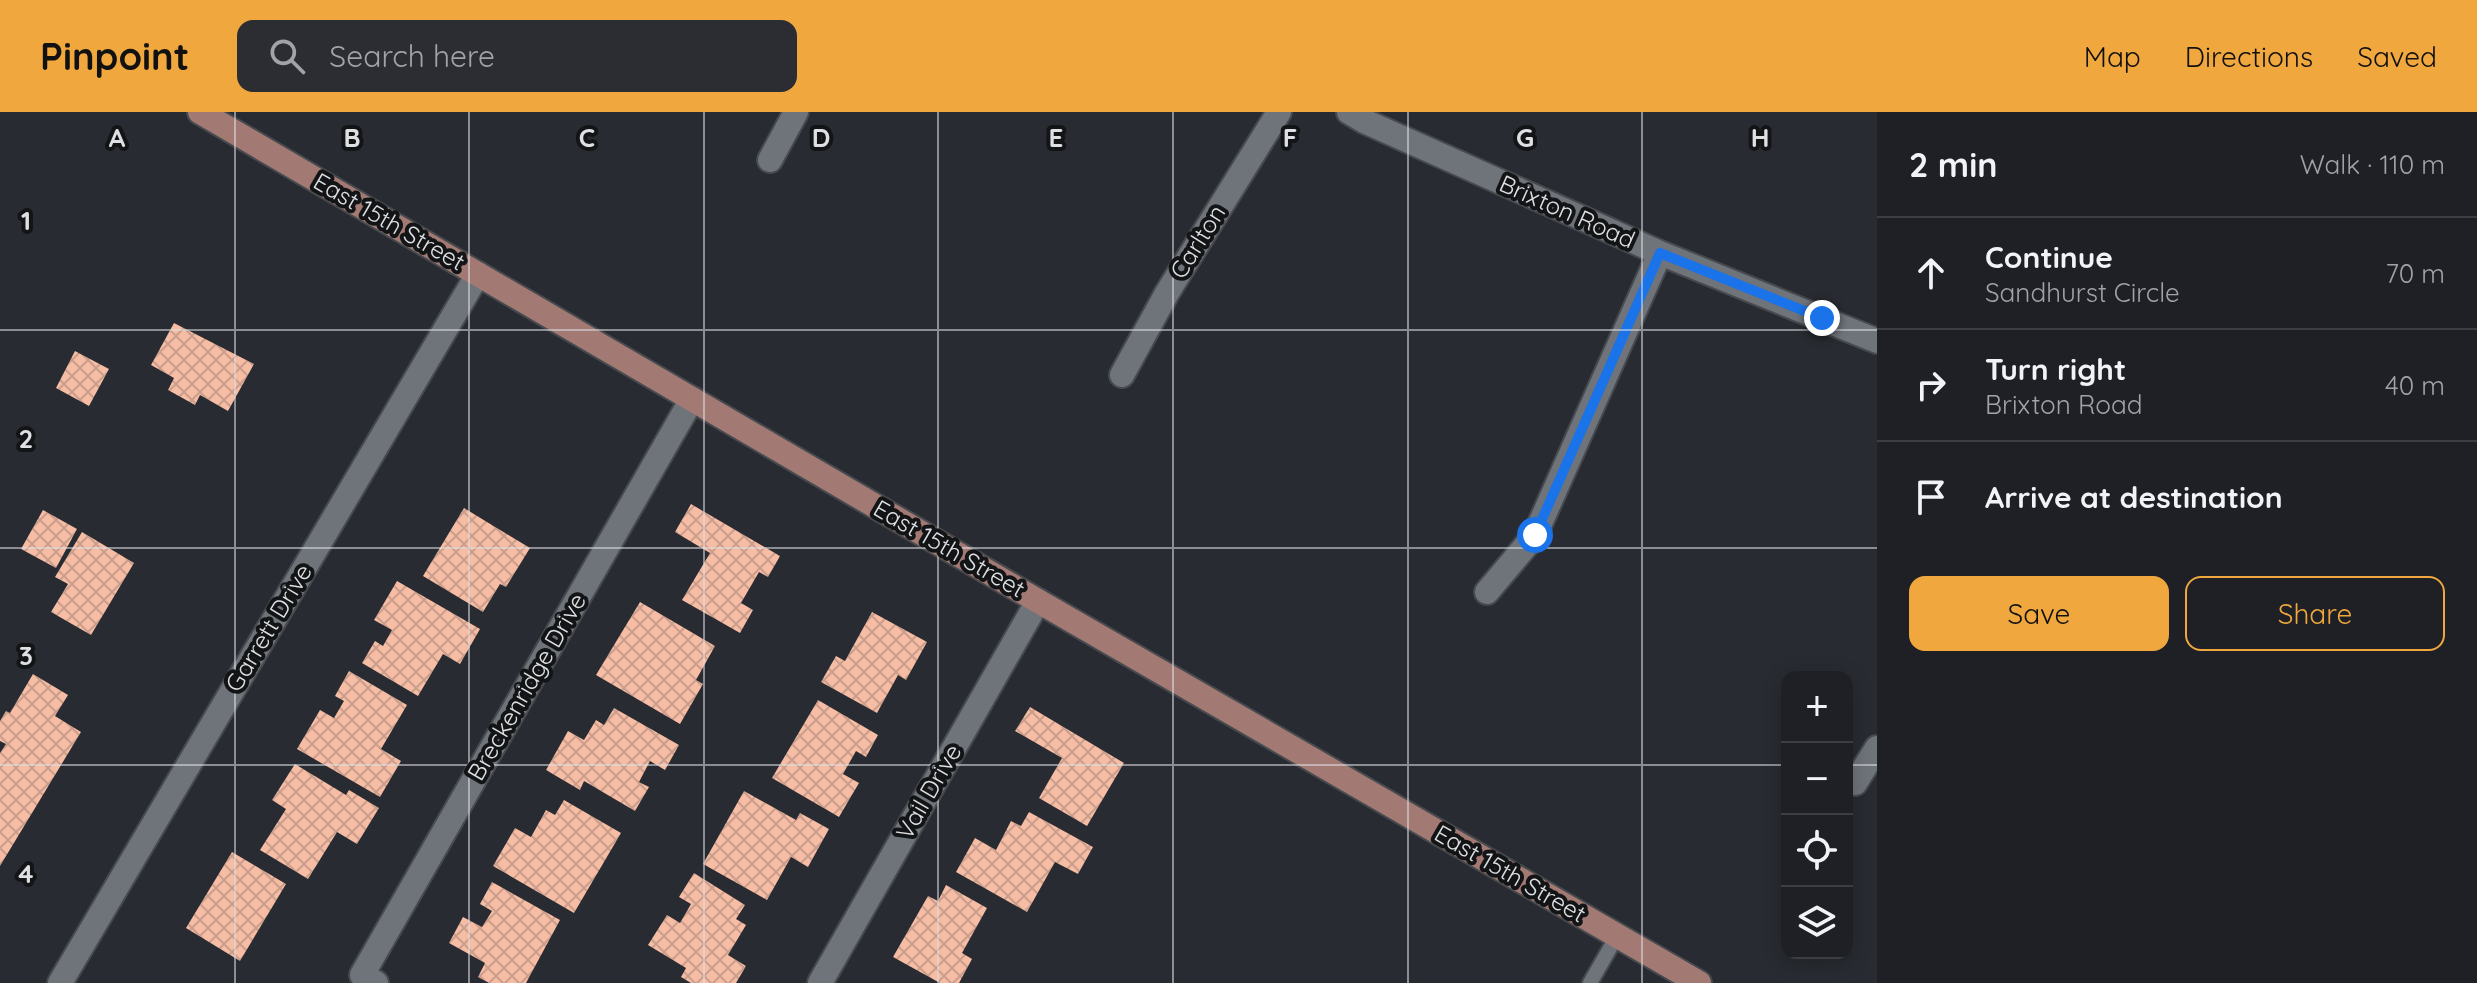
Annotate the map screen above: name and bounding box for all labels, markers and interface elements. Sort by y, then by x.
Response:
search box [237,20,797,92]
text: Pinpoint [40,32,189,80]
icon: search [265,34,309,78]
text: Search here [329,37,495,75]
text: Map [2084,39,2141,74]
text: Directions [2185,39,2313,74]
text: Saved [2357,39,2437,74]
text: A [109,121,126,154]
text: B [343,121,361,154]
text: C [579,121,595,154]
text: D [812,121,830,154]
text: E [1049,121,1063,154]
text: F [1283,121,1297,154]
text: G [1516,121,1534,154]
text: H [1751,121,1769,154]
text: 2 min [1909,143,1998,186]
text: Walk · 110 m [2300,148,2445,181]
street label: East 15th Street [308,166,471,277]
street label: Brixton Road [1495,168,1640,254]
street label: Carlton [1163,199,1231,284]
text: 1 [21,204,31,237]
text: Continue [1985,238,2113,276]
icon: ahead [1909,251,1953,295]
text: 70 m [2385,257,2445,290]
text: Sandhurst Circle [1985,276,2180,309]
route end [1804,300,1840,336]
text: Turn right [1985,350,2126,388]
icon: right [1909,363,1953,407]
text: 40 m [2385,369,2445,402]
text: Brixton Road [1985,388,2142,421]
text: 2 [19,422,33,455]
icon: arrive [1909,475,1953,519]
text: Arrive at destination [1985,478,2283,516]
street label: East 15th Street [868,493,1031,604]
route start [1517,517,1553,553]
street label: Garrett Drive [218,558,318,697]
button: Save [1909,576,2169,651]
button: Share [2185,576,2445,651]
street label: Breckenridge Drive [460,587,592,786]
text: 3 [19,639,33,672]
map controls [1781,671,1853,959]
button: + [1781,671,1853,743]
street label: Vail Drive [889,738,967,845]
button: − [1781,743,1853,815]
button: locate [1781,815,1853,887]
street label: East 15th Street [1429,818,1592,929]
text: 4 [18,857,34,890]
button: layers [1781,887,1853,959]

